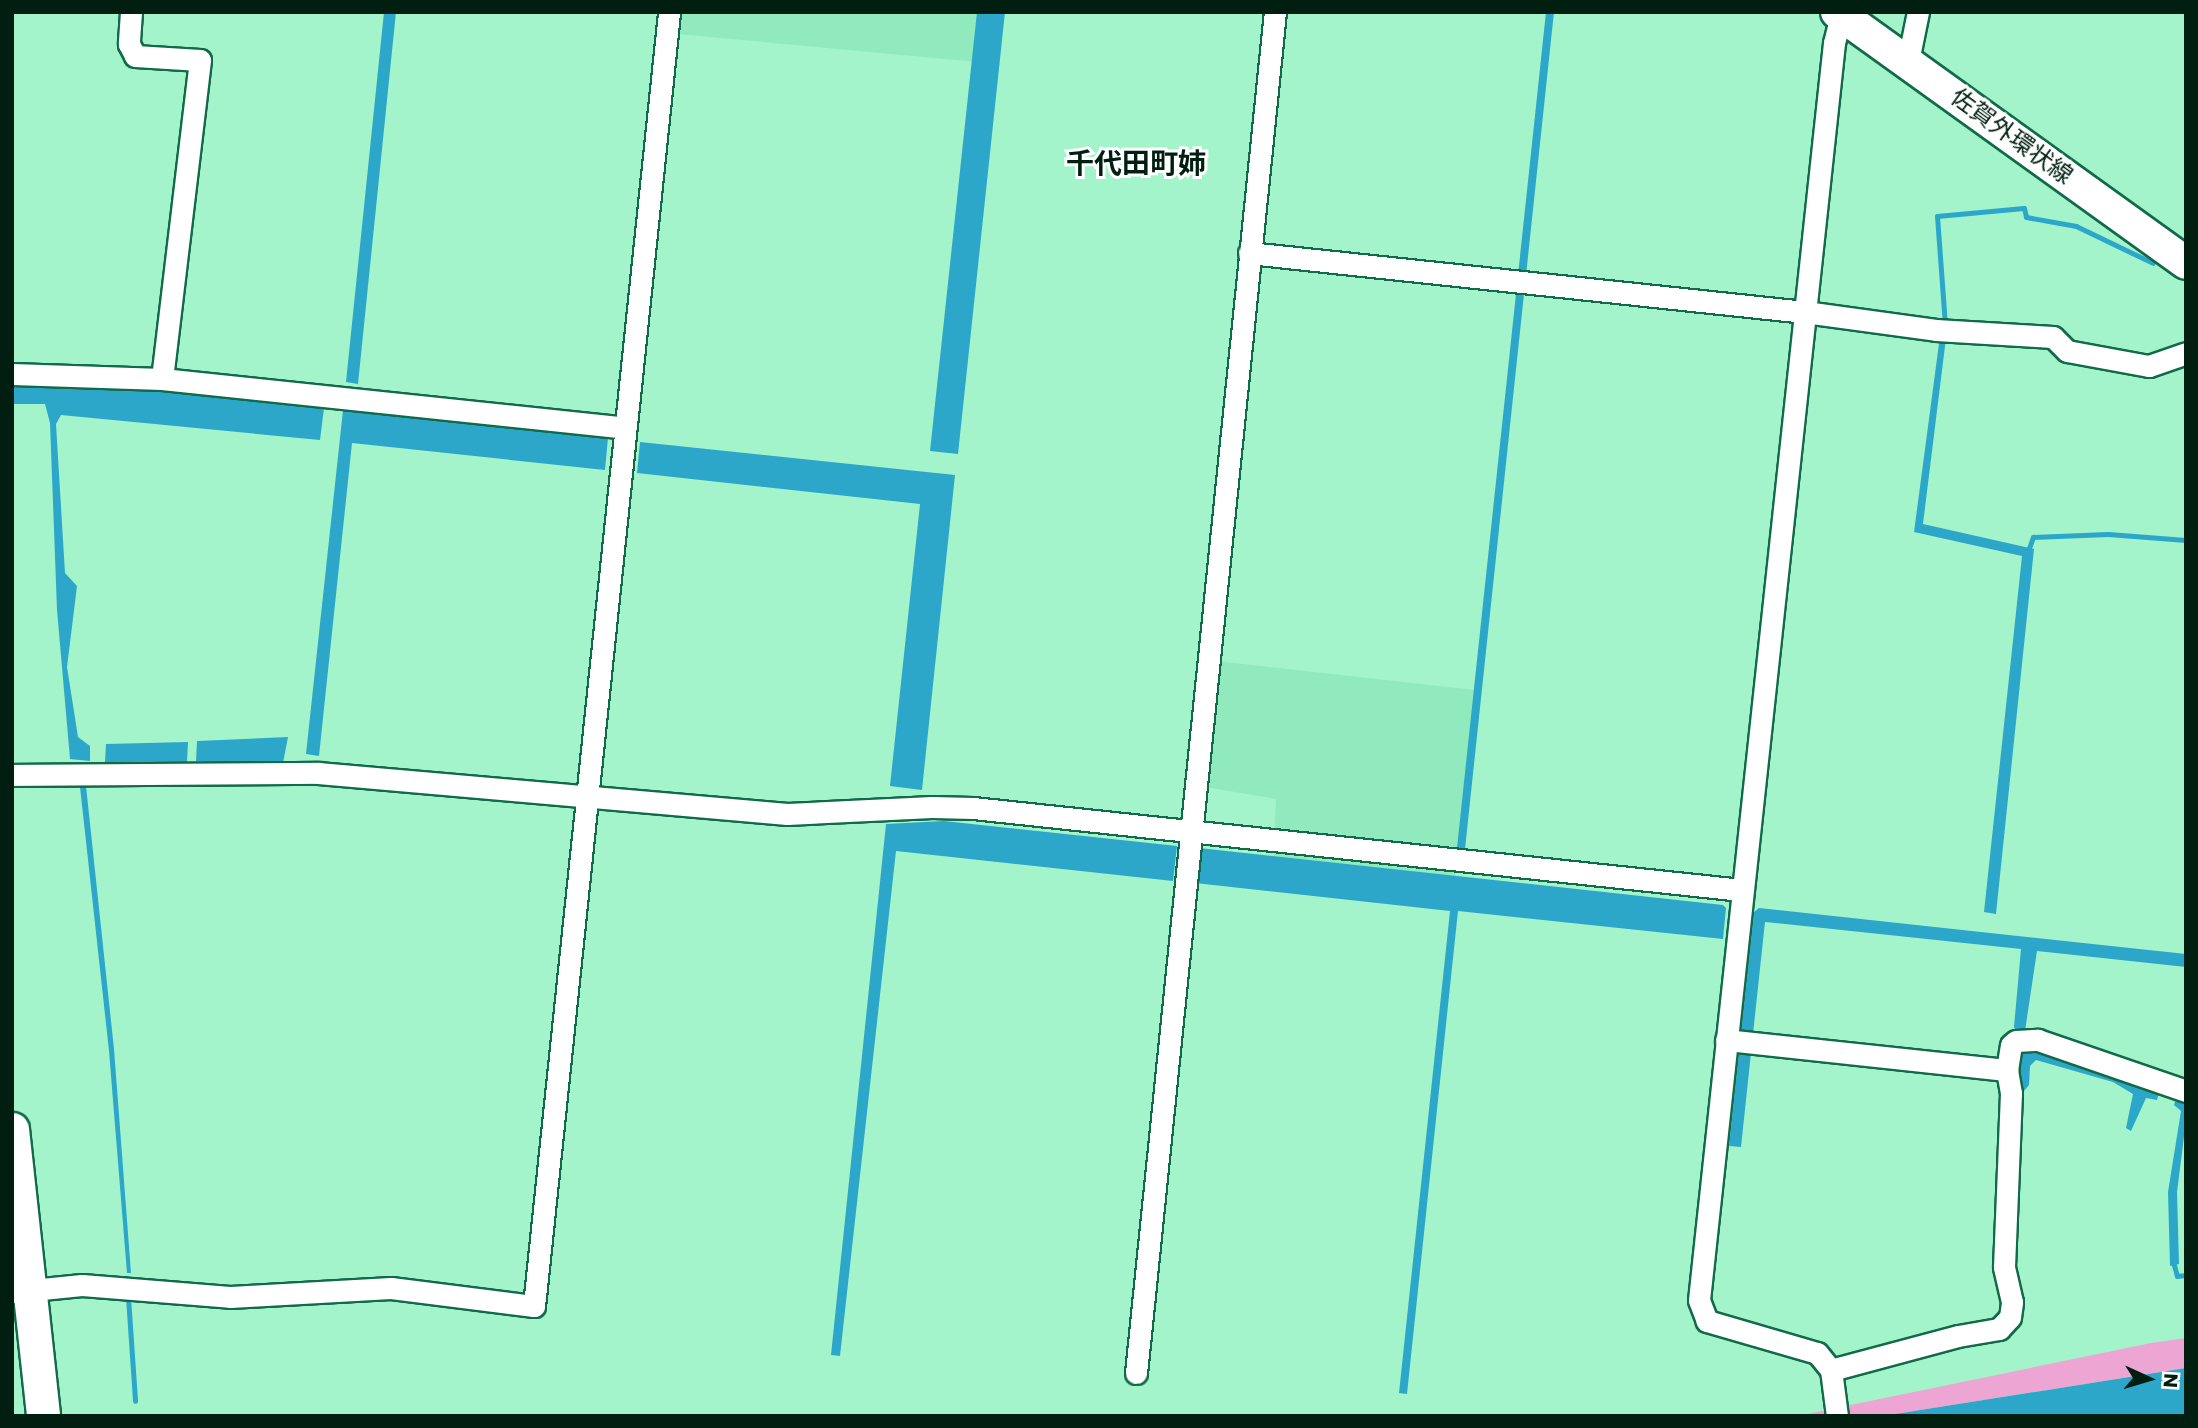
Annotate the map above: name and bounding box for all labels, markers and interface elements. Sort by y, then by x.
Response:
street label: 佐賀外環状線 [1945,82,2079,190]
district label: 千代田町姉 [1066,147,1206,181]
north arrow [2114,1344,2184,1414]
text: N [2156,1372,2184,1389]

